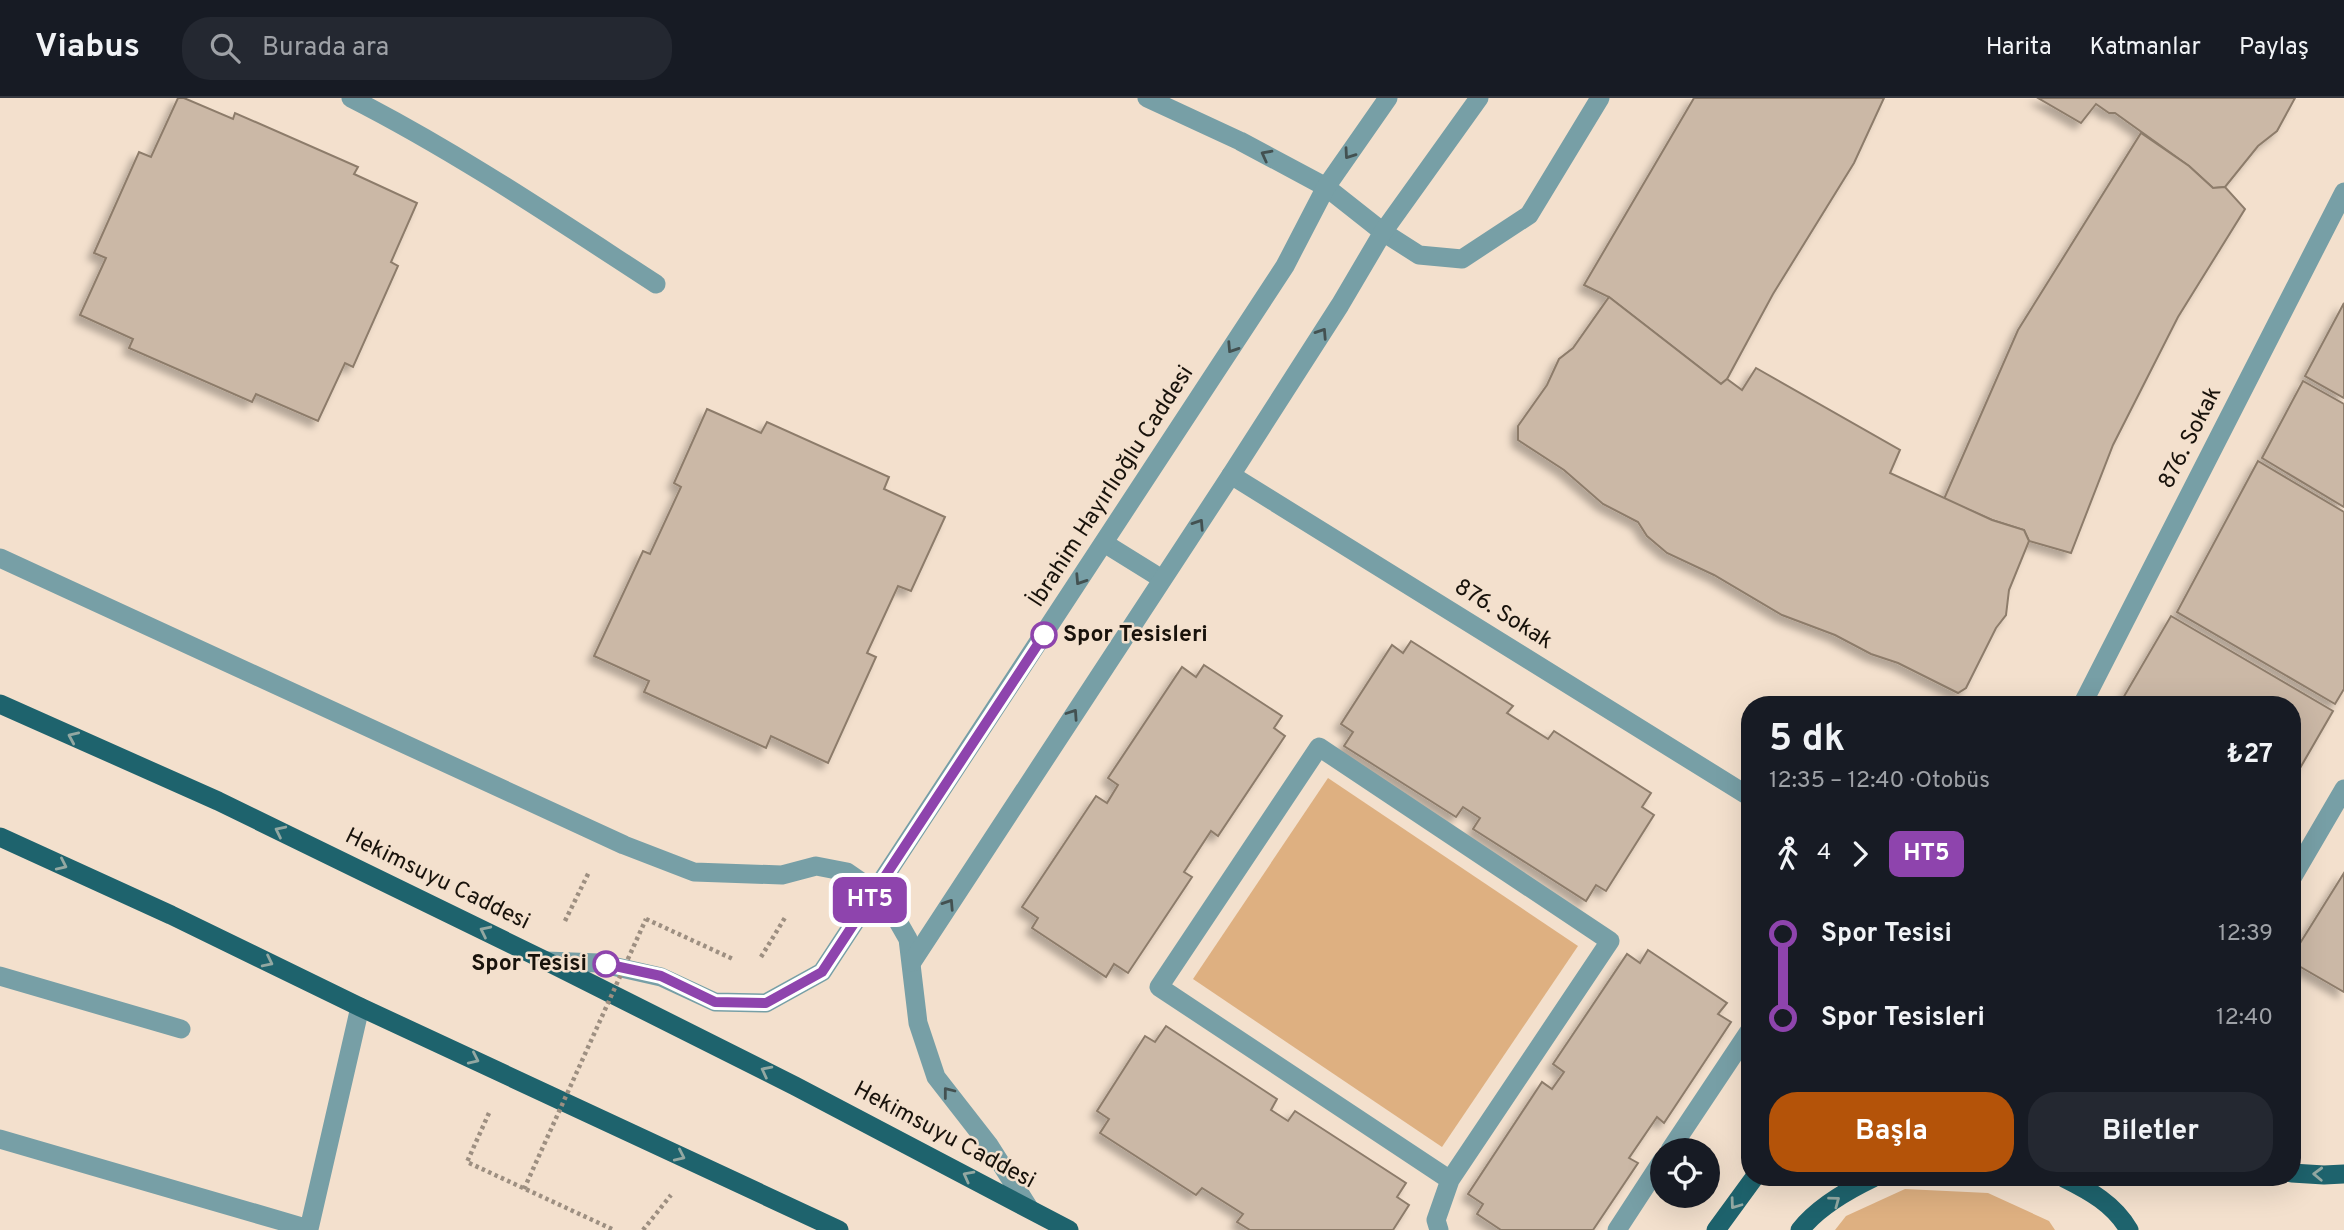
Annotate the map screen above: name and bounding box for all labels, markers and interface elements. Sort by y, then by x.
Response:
search box [182,17,672,80]
text: Viabus [35,27,140,69]
icon: search [206,29,244,67]
text: Burada ara [262,32,389,65]
text: Harita [1986,33,2052,63]
text: Katmanlar [2090,33,2201,63]
text: Paylaş [2239,33,2309,63]
one-way arrow [1345,146,1357,159]
one-way arrow [1260,150,1273,163]
one-way arrow [1314,328,1326,341]
one-way arrow [1227,340,1240,353]
street label: İbrahim Hayırlıoğlu Caddesi [1022,360,1201,613]
street label: 876. Sokak [2153,382,2229,494]
one-way arrow [1190,519,1203,532]
one-way arrow [1076,572,1089,585]
street label: 876. Sokak [1448,573,1558,657]
place label: Spor Tesisleri [1063,621,1208,650]
marker: Spor Tesisleri [1031,622,1057,648]
one-way arrow [1065,708,1078,721]
text: 5 dk [1769,716,1845,765]
one-way arrow [68,731,81,745]
text: ₺27 [2226,739,2273,772]
text: 12:35 – 12:40 · Otobüs [1769,767,1990,796]
street label: Hekimsuyu Caddesi [340,823,534,937]
one-way arrow [275,826,287,840]
icon: walk [1769,835,1807,873]
icon: forward [1841,835,1879,873]
text: 4 [1817,839,1831,868]
text: HT5 [1903,839,1950,869]
one-way arrow [55,857,68,871]
line badge: HT5 [830,877,910,923]
text: HT5 [847,885,893,915]
one-way arrow [941,899,954,912]
text: Spor Tesisi [1821,918,1952,951]
text: 12:39 [2218,920,2273,949]
one-way arrow [480,926,492,940]
place label: Spor Tesisi [471,950,587,979]
marker: Spor Tesisi [593,951,619,977]
one-way arrow [261,954,273,968]
text: Spor Tesisleri [1821,1002,1985,1035]
text: 12:40 [2216,1004,2273,1033]
one-way arrow [467,1051,479,1065]
one-way arrow [761,1066,773,1080]
street label: Hekimsuyu Caddesi [848,1076,1040,1196]
one-way arrow [943,1087,956,1100]
button: Başla [1769,1092,2014,1172]
button: Biletler [2028,1092,2273,1172]
map controls [1650,1138,1720,1208]
button: locate [1650,1138,1720,1208]
one-way arrow [673,1147,685,1161]
one-way arrow [2312,1167,2323,1182]
one-way arrow [963,1171,975,1185]
one-way arrow [1731,1196,1744,1209]
one-way arrow [1827,1197,1839,1209]

